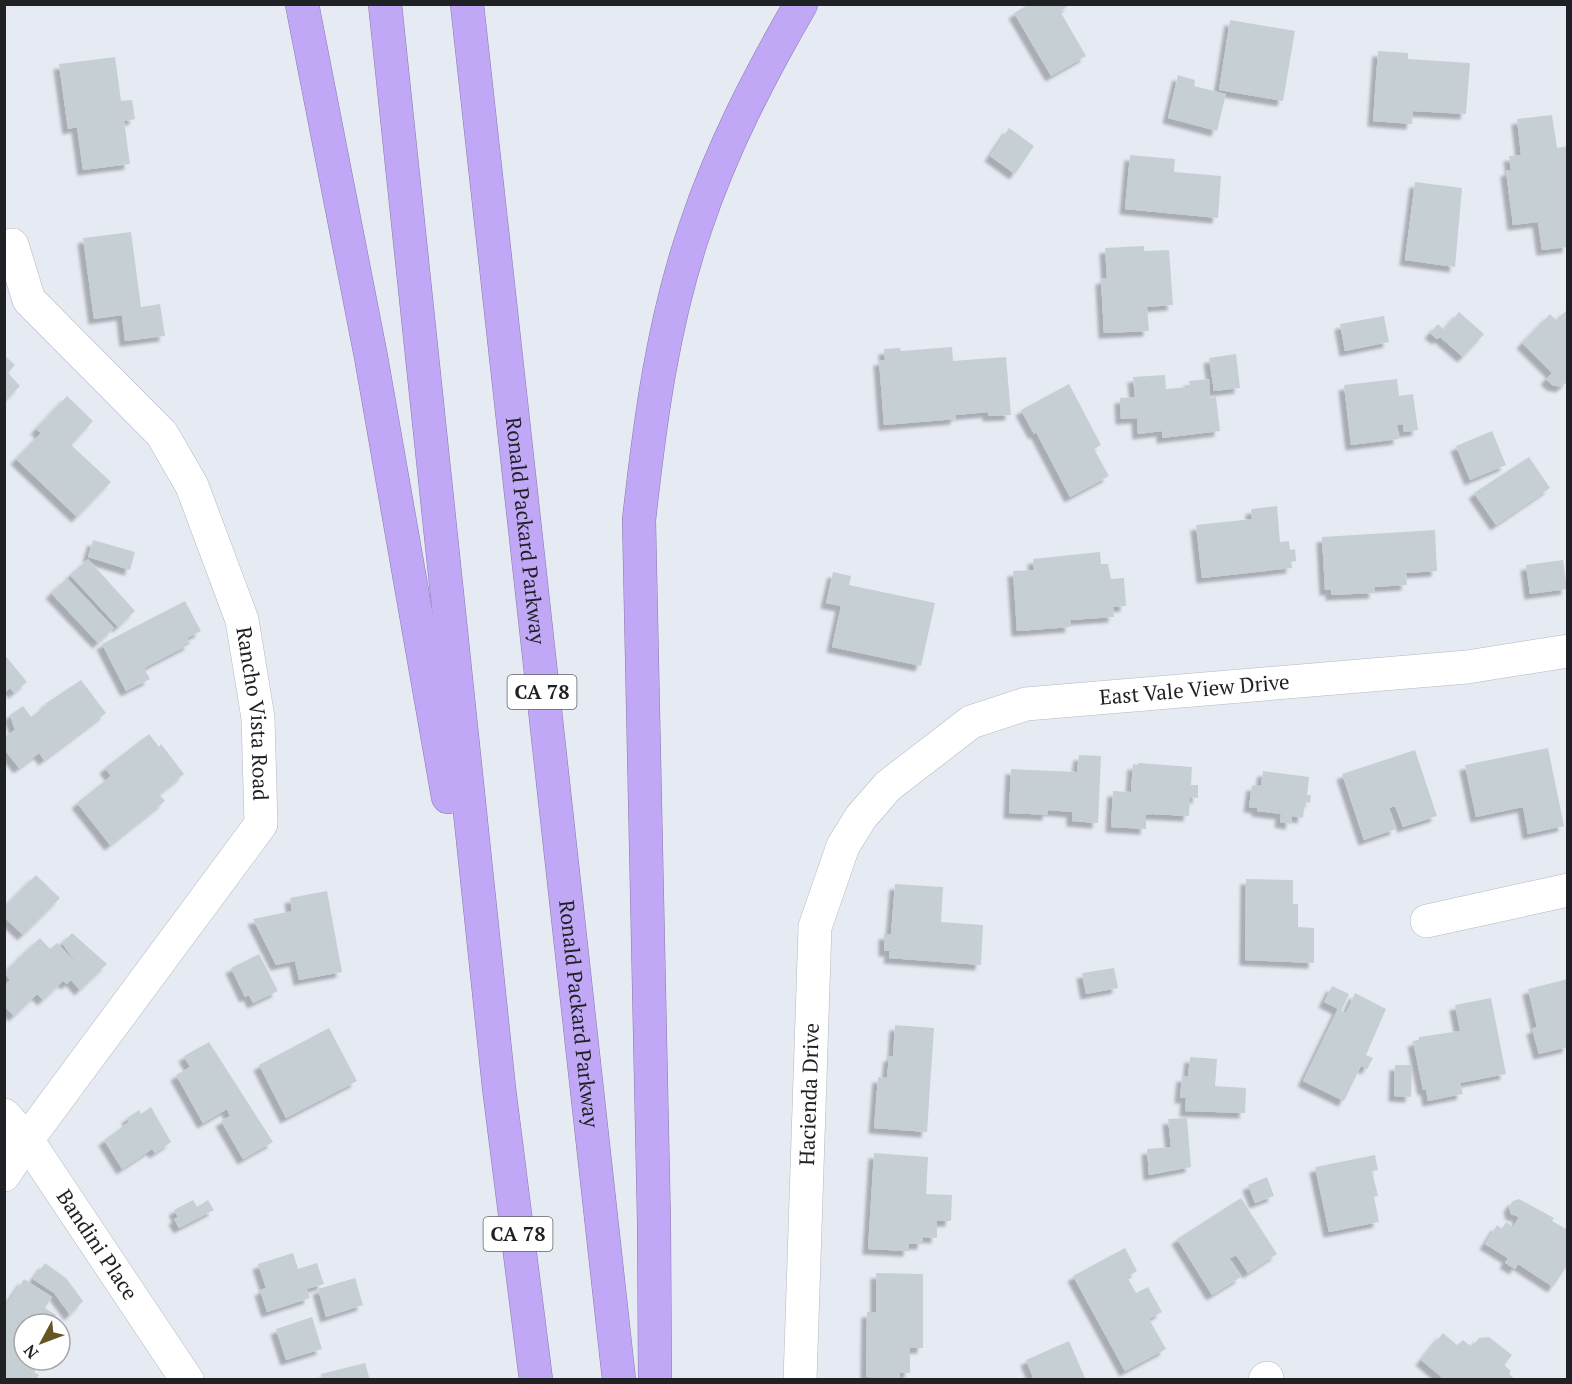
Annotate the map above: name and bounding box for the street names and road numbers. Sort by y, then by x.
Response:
street label: Ronald Packard Parkway [500,416,553,646]
street label: Rancho Vista Road [230,625,275,801]
street label: East Vale View Drive [1098,667,1291,711]
road number: CA 78 [508,675,576,709]
street label: Ronald Packard Parkway [553,899,606,1129]
street label: Hacienda Drive [792,1022,825,1166]
street label: Bandini Place [51,1184,145,1305]
road number: CA 78 [484,1217,552,1251]

